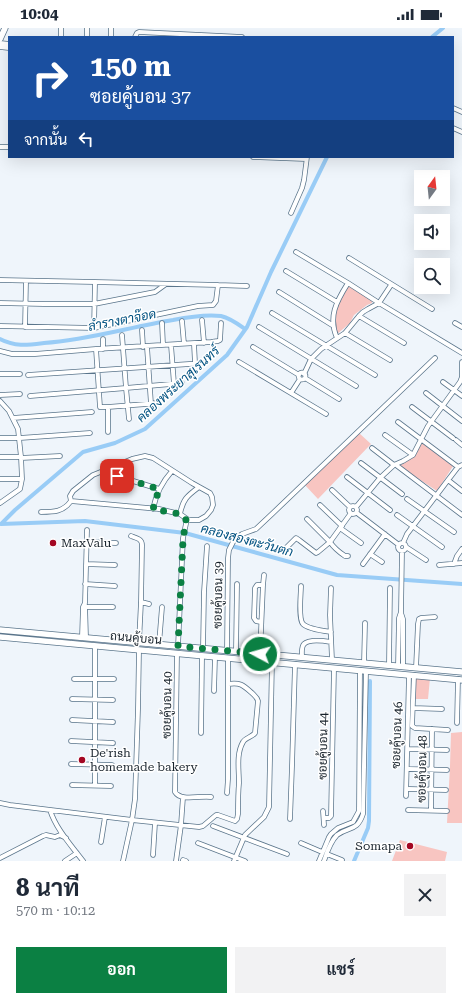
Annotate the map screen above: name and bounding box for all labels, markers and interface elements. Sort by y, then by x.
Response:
text: 10:04 [20,5,58,23]
text: 150 m [90,50,171,83]
icon: right [24,52,76,104]
text: ซอยคู้บอน 37 [90,86,191,107]
icon: left [75,128,97,150]
text: จากนั้น [24,131,67,149]
north arrow [414,170,450,206]
map controls [414,170,450,294]
button: sound [414,214,450,250]
button: search [414,258,450,294]
water label: ลำรางตาจ๊อด [86,305,158,334]
water label: คลองพระยาสุเรนทร์ [132,340,225,427]
pin [100,459,134,493]
icon: arrive [106,465,128,487]
water label: คลองสองตะวันตก [199,520,295,560]
place label: MaxValu [61,536,112,550]
marker: MaxValu [48,538,58,548]
street label: ซอยคู้บอน 39 [210,561,227,629]
street label: ถนนคู้บอน [109,629,163,648]
position arrow [239,633,281,675]
street label: ซอยคู้บอน 40 [159,671,176,739]
street label: ซอยคู้บอน 46 [389,701,406,769]
street label: ซอยคู้บอน 44 [315,712,332,780]
street label: ซอยคู้บอน 48 [414,735,431,803]
place label: De'rish homemade bakery [90,746,198,774]
marker: De'rish homemade bakery [77,755,87,765]
place label: Somapa [355,839,402,853]
marker: Somapa [405,841,415,851]
text: 8 นาที [16,874,80,902]
button: close [404,874,446,916]
text: 570 m · 10:12 [16,903,95,918]
button: ออก [16,947,227,993]
button: แชร์ [235,947,446,993]

